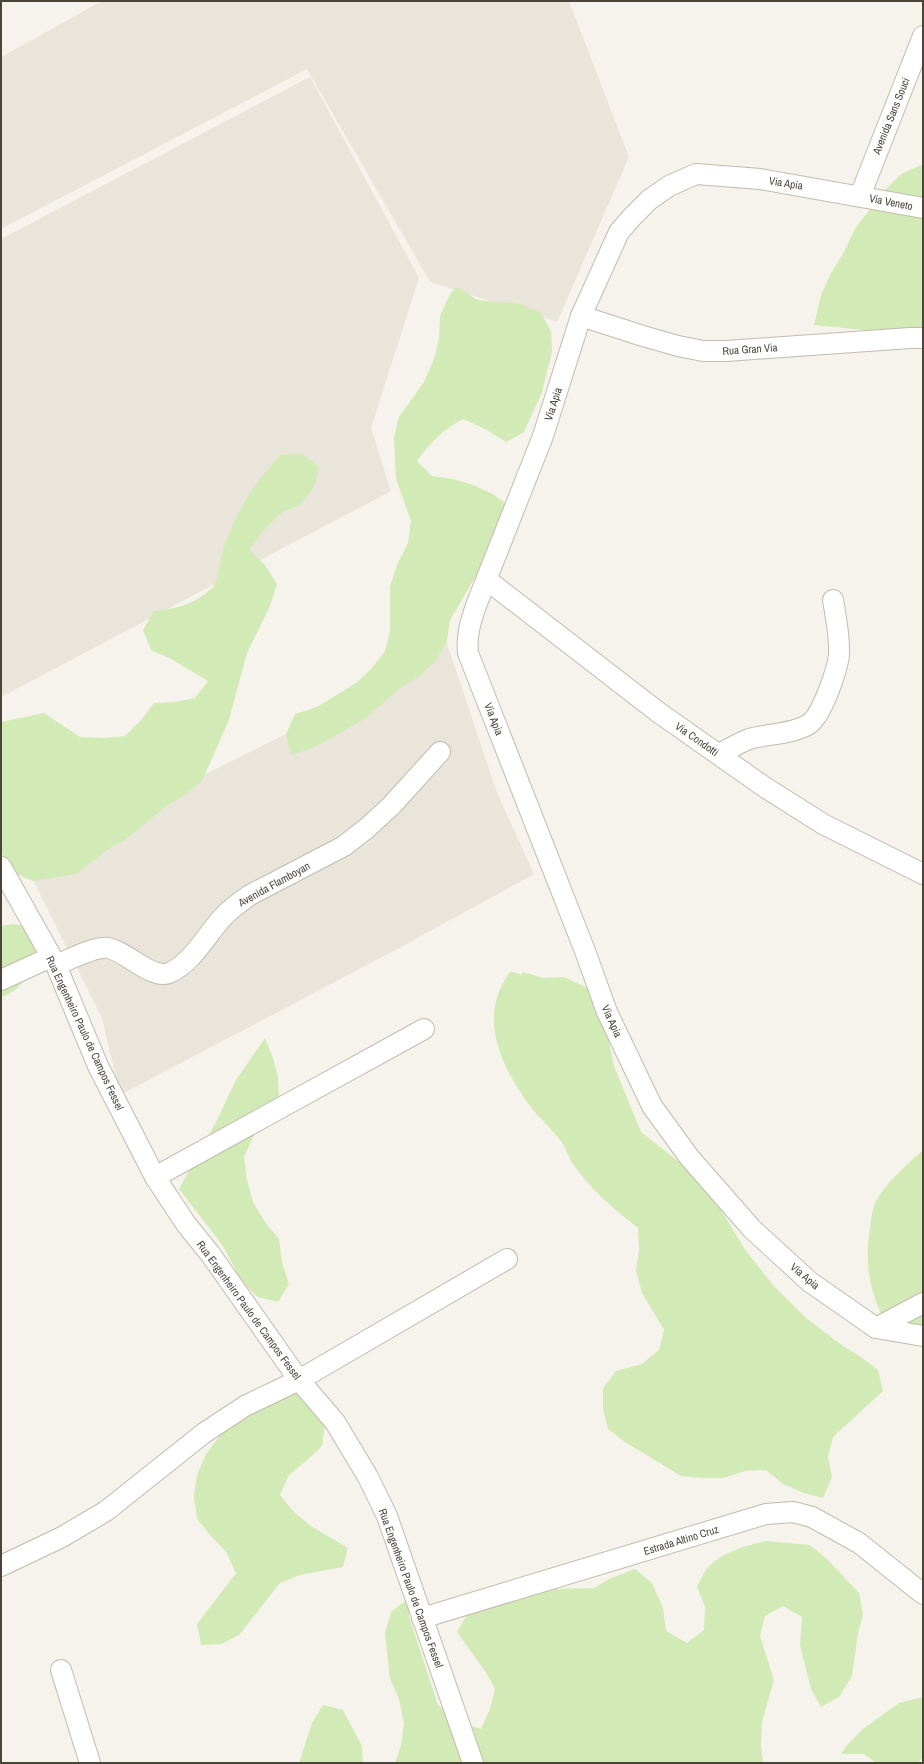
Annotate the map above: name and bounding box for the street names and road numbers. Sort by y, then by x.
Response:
street label: Avenida Sans Souci [869,76,913,157]
street label: Via Apia [768,173,804,193]
street label: Via Veneto [868,191,914,213]
street label: Rua Gran Via [722,340,778,358]
street label: Via Apia [541,386,565,422]
street label: Via Apia [481,701,507,737]
street label: Via Condotti [673,719,721,759]
street label: Avenida Flamboyan [235,858,312,910]
street label: Rua Engenheiro Paulo de Campos Fessel [43,954,127,1112]
street label: Via Apia [599,1003,625,1039]
street label: Rua Engenheiro Paulo de Campos Fessel [194,1238,304,1382]
street label: Via Apia [787,1260,823,1292]
street label: Rua Engenheiro Paulo de Campos Fessel [376,1506,446,1670]
street label: Estrada Altino Cruz [642,1522,721,1558]

